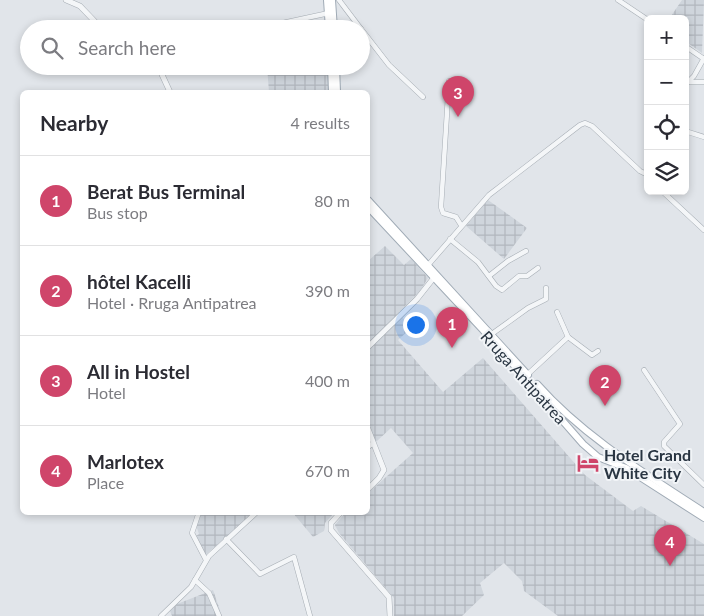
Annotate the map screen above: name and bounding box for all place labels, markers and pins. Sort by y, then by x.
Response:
pin: 3 [442,76,474,117]
pin: 1 [436,307,468,348]
pin: 2 [589,365,621,406]
place label: Hotel Grand White City [604,445,691,482]
hotel icon: Hotel Grand White City [575,450,601,476]
pin: 4 [654,525,686,566]

